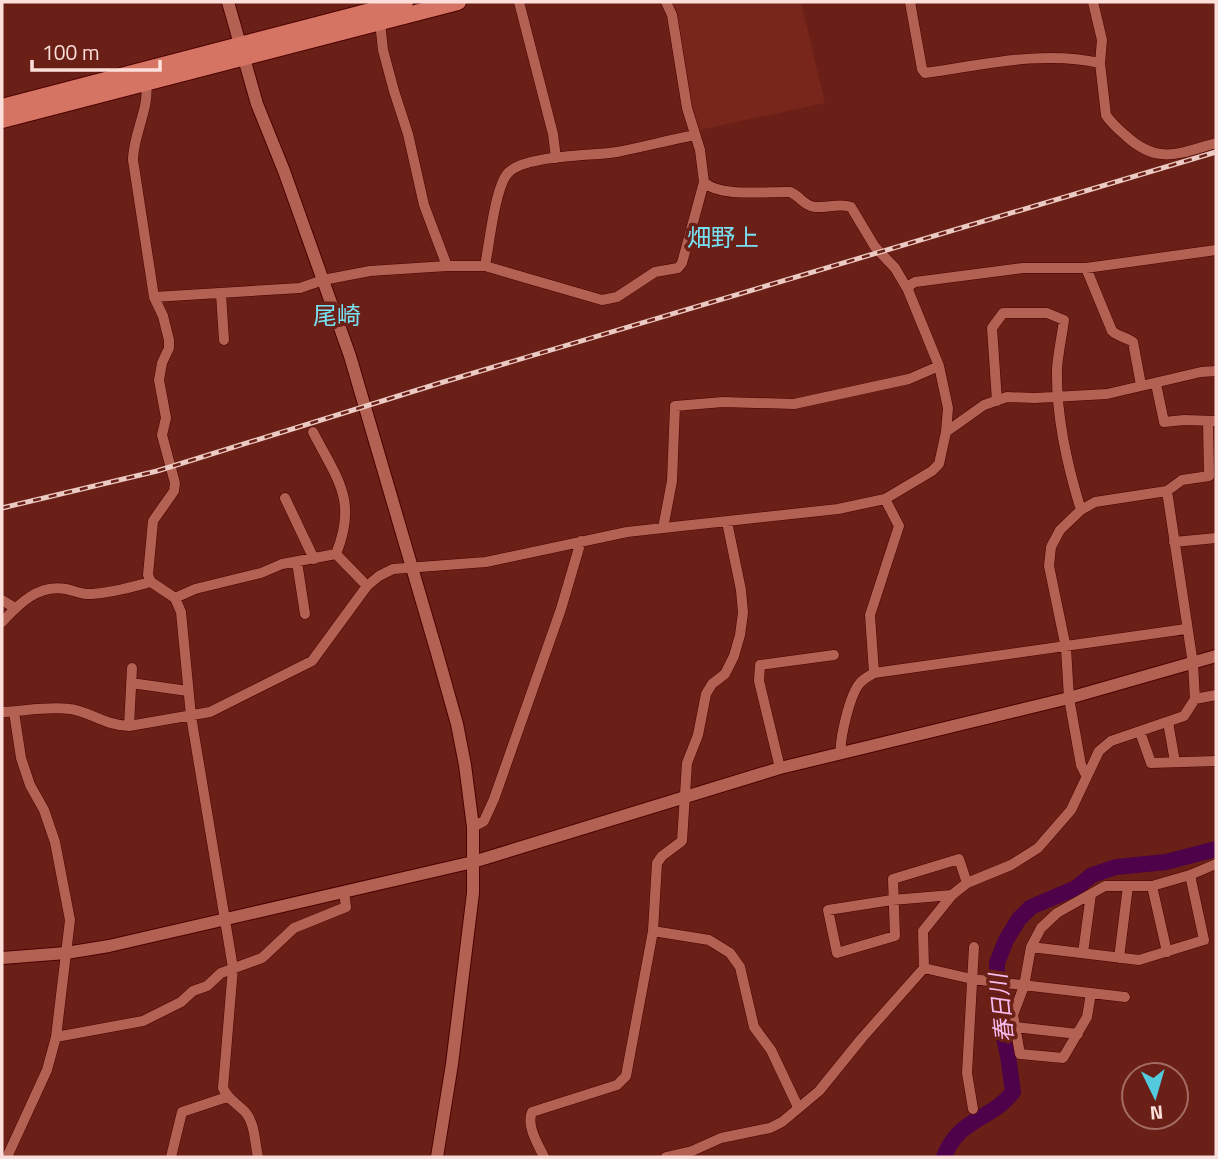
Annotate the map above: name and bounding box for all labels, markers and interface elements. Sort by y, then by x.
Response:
scale bar [32,28,159,72]
text: 100 m [42,36,99,68]
district label: 畑野上 [687,219,759,255]
district label: 尾崎 [313,297,361,333]
water label: 春日川 [980,969,1022,1044]
north arrow [1120,1061,1190,1131]
text: N [1149,1098,1164,1128]

